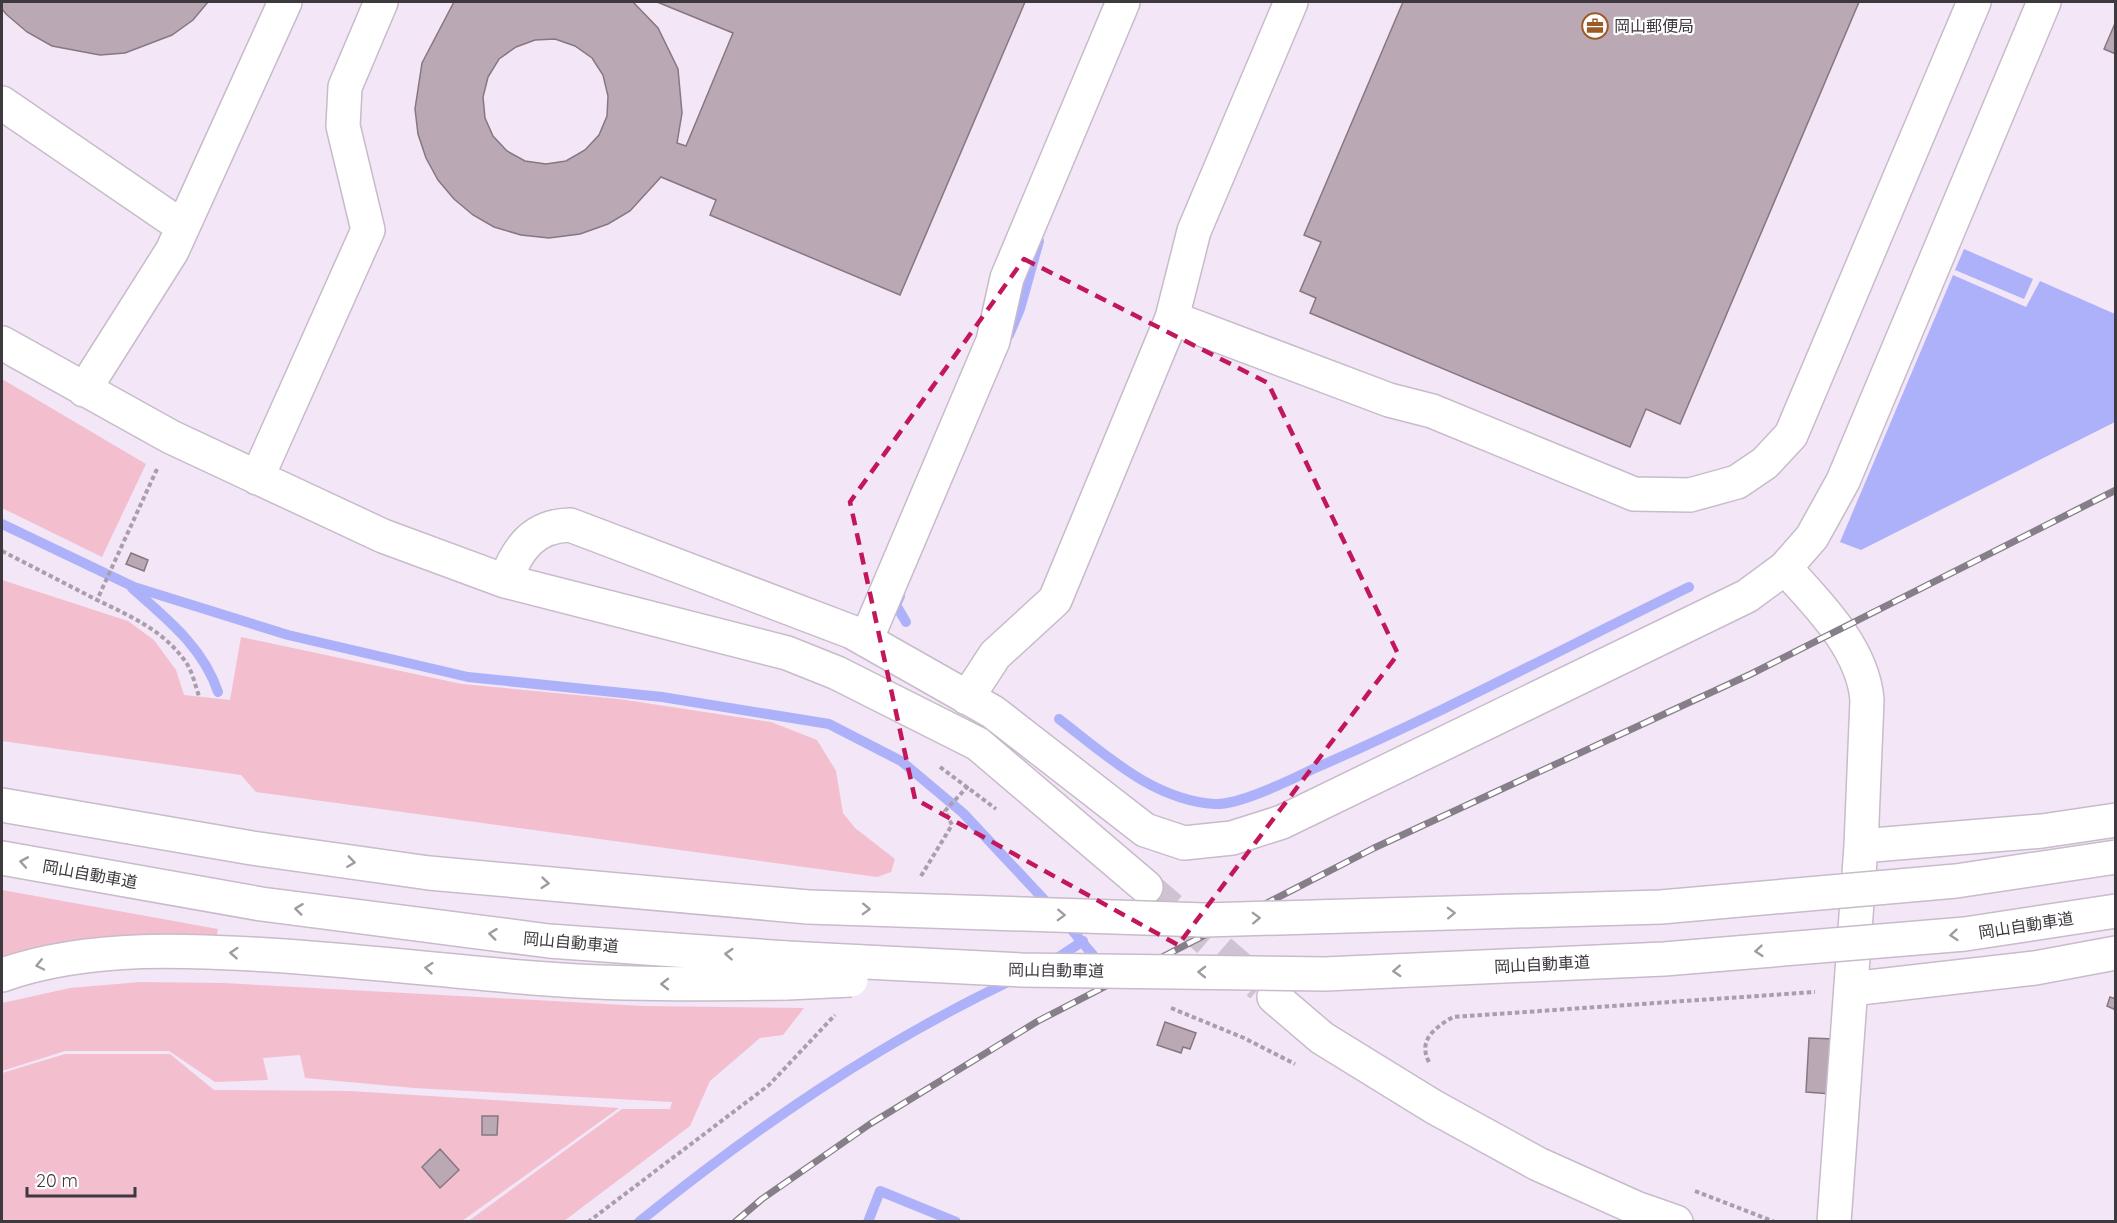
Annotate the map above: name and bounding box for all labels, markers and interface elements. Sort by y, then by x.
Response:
office icon: 岡山郵便局 [1580,11,1610,41]
place label: 岡山郵便局 [1614,16,1694,36]
one-way arrow [346,855,356,867]
street label: 岡山自動車道 [41,856,139,892]
one-way arrow [20,857,29,869]
one-way arrow [540,876,549,889]
one-way arrow [295,903,304,915]
one-way arrow [862,903,871,915]
one-way arrow [1446,907,1455,919]
street label: 岡山自動車道 [1977,908,2075,942]
one-way arrow [1056,909,1065,922]
one-way arrow [1251,912,1260,925]
one-way arrow [488,928,497,940]
street label: 岡山自動車道 [522,928,620,956]
one-way arrow [1949,928,1958,941]
one-way arrow [1755,944,1764,957]
one-way arrow [230,946,239,959]
one-way arrow [724,948,733,961]
street label: 岡山自動車道 [1494,952,1590,976]
one-way arrow [36,958,46,971]
street label: 岡山自動車道 [1008,959,1104,981]
one-way arrow [424,962,433,975]
one-way arrow [1393,964,1402,977]
one-way arrow [1198,966,1207,979]
one-way arrow [661,978,670,990]
scale bar [27,1160,135,1198]
text: 20 m [36,1169,78,1192]

